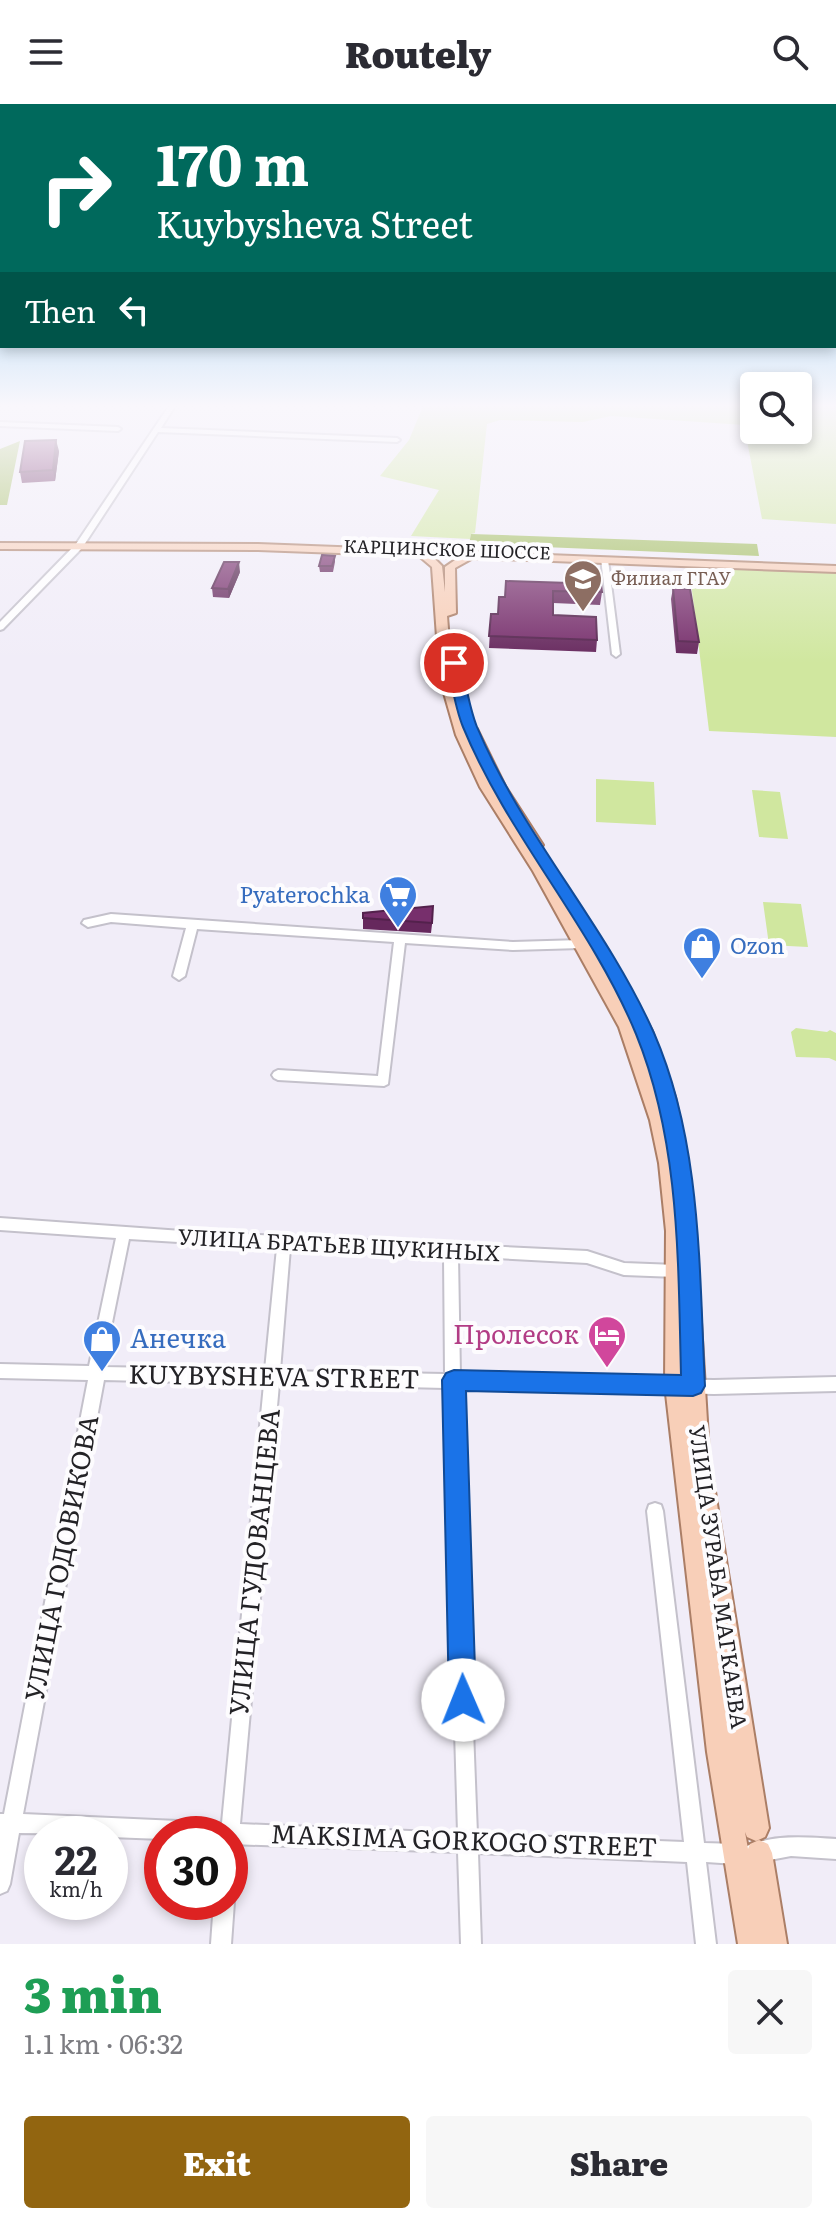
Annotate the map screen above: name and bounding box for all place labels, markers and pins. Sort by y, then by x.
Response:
school or university icon: Филиал ГГАУ [562,558,604,613]
place label: Филиал ГГАУ [611,564,732,591]
pin [420,629,488,697]
supermarket icon: Pyaterochka [377,874,419,929]
place label: Pyaterochka [240,877,370,910]
shop icon: Ozon [681,925,723,980]
place label: Ozon [730,928,785,961]
place label: Пролесок [453,1313,580,1352]
hotel icon: Пролесок [586,1314,628,1369]
place label: Анечка [130,1317,226,1356]
shop icon: Анечка [81,1318,123,1373]

